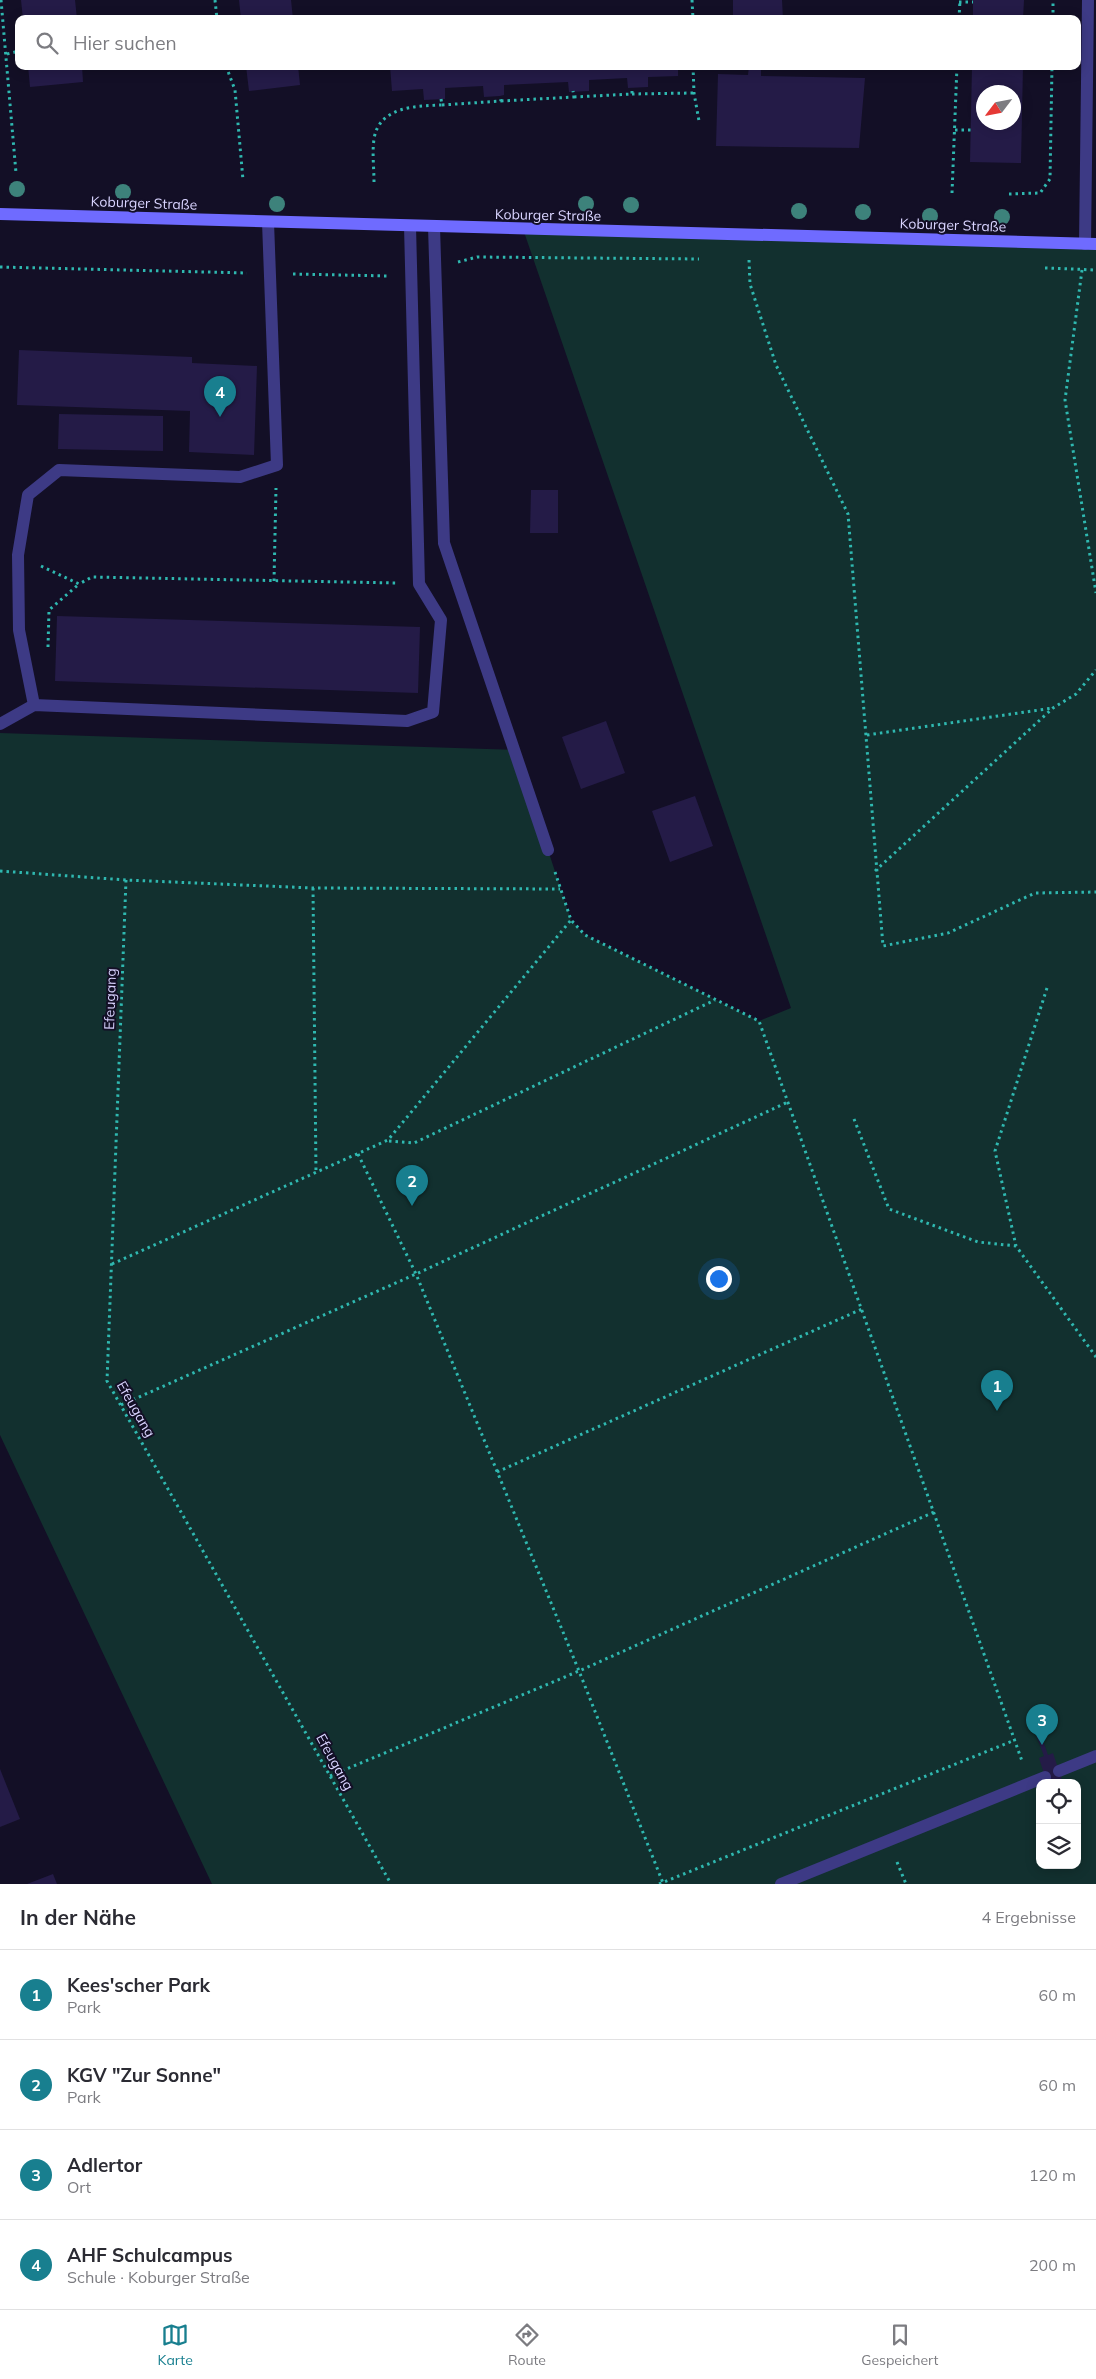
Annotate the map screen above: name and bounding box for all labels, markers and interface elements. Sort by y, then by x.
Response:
search box [15,15,1081,70]
icon: search [33,29,61,57]
text: Hier suchen [73,31,177,55]
north arrow [976,85,1021,130]
street label: Koburger Straße [90,192,198,214]
street label: Koburger Straße [495,205,601,225]
street label: Koburger Straße [899,214,1007,236]
pin: 4 [204,376,236,417]
street label: Efeugang [100,968,120,1030]
pin: 2 [396,1165,428,1206]
your location [706,1266,732,1292]
pin: 1 [981,1370,1013,1411]
street label: Efeugang [113,1378,159,1440]
pin: 3 [1026,1704,1058,1745]
street label: Efeugang [312,1731,358,1793]
map controls [1036,1779,1081,1869]
button: locate [1036,1779,1081,1824]
button: layers [1036,1824,1081,1869]
text: In der Nähe [20,1904,136,1930]
text: 4 Ergebnisse [981,1907,1076,1927]
text: Kees'scher Park [67,1973,210,1997]
text: 1 [31,1985,41,2005]
text: 60 m [1039,1985,1076,2005]
text: Park [67,1997,101,2017]
text: KGV "Zur Sonne" [67,2063,221,2087]
text: 2 [31,2075,41,2095]
text: 60 m [1039,2075,1076,2095]
text: Park [67,2087,101,2107]
text: Adlertor [67,2153,142,2177]
text: 3 [31,2165,41,2185]
text: 120 m [1029,2165,1076,2185]
text: Ort [67,2177,91,2197]
text: AHF Schulcampus [67,2243,233,2267]
text: 4 [31,2255,41,2275]
text: 200 m [1029,2255,1076,2275]
text: Schule · Koburger Straße [67,2267,250,2287]
tab: Karte [158,2321,193,2369]
tab: Route [508,2321,546,2369]
tab: Gespeichert [861,2321,938,2369]

